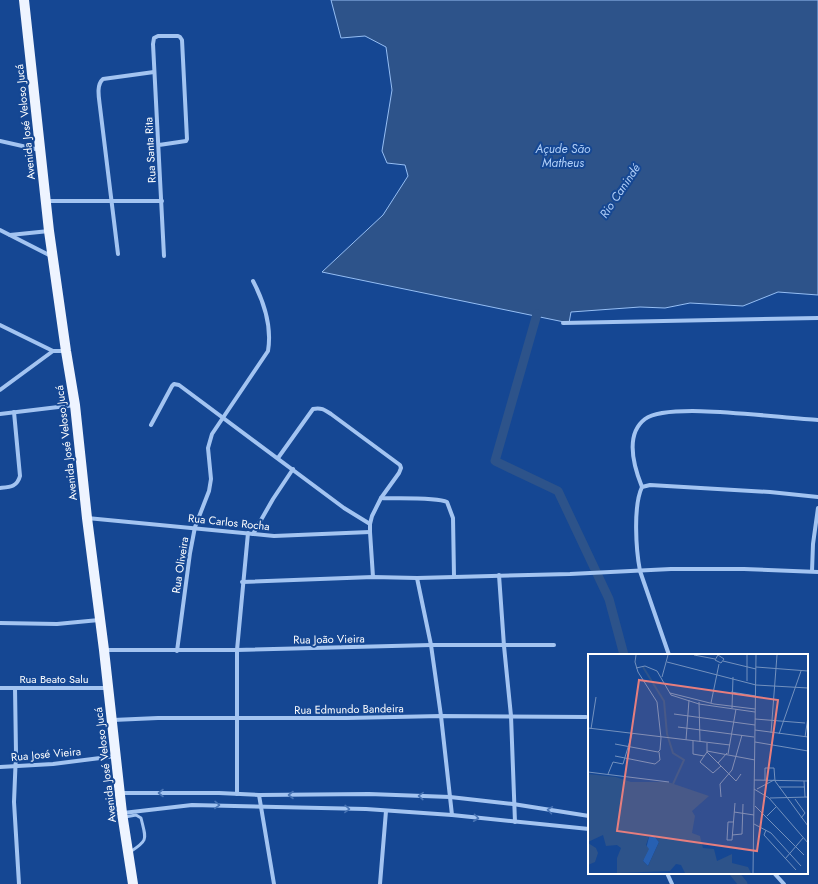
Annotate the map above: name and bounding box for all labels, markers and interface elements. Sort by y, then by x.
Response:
street label: Avenida José Veloso Jucá [11,64,39,180]
street label: Rua Santa Rita [140,117,160,183]
water label: Açude São Matheus [535,140,591,172]
water label: Rio Canindé [595,159,645,222]
street label: Avenida José Veloso Jucá [51,384,81,502]
street label: Rua Carlos Rocha [187,510,271,534]
street label: Rua Oliveira [168,536,192,594]
street label: Rua João Vieira [293,630,365,648]
inset map [588,654,808,874]
street label: Rua Beato Salu [19,671,89,687]
street label: Rua Edmundo Bandeira [294,700,404,718]
street label: Avenida José Veloso Jucá [90,706,120,824]
street label: Rua José Vieira [10,743,82,765]
one-way arrow [158,789,164,797]
one-way arrow [288,791,294,799]
one-way arrow [418,792,424,801]
one-way arrow [214,801,220,809]
one-way arrow [344,804,350,813]
one-way arrow [547,806,554,815]
one-way arrow [473,813,480,822]

